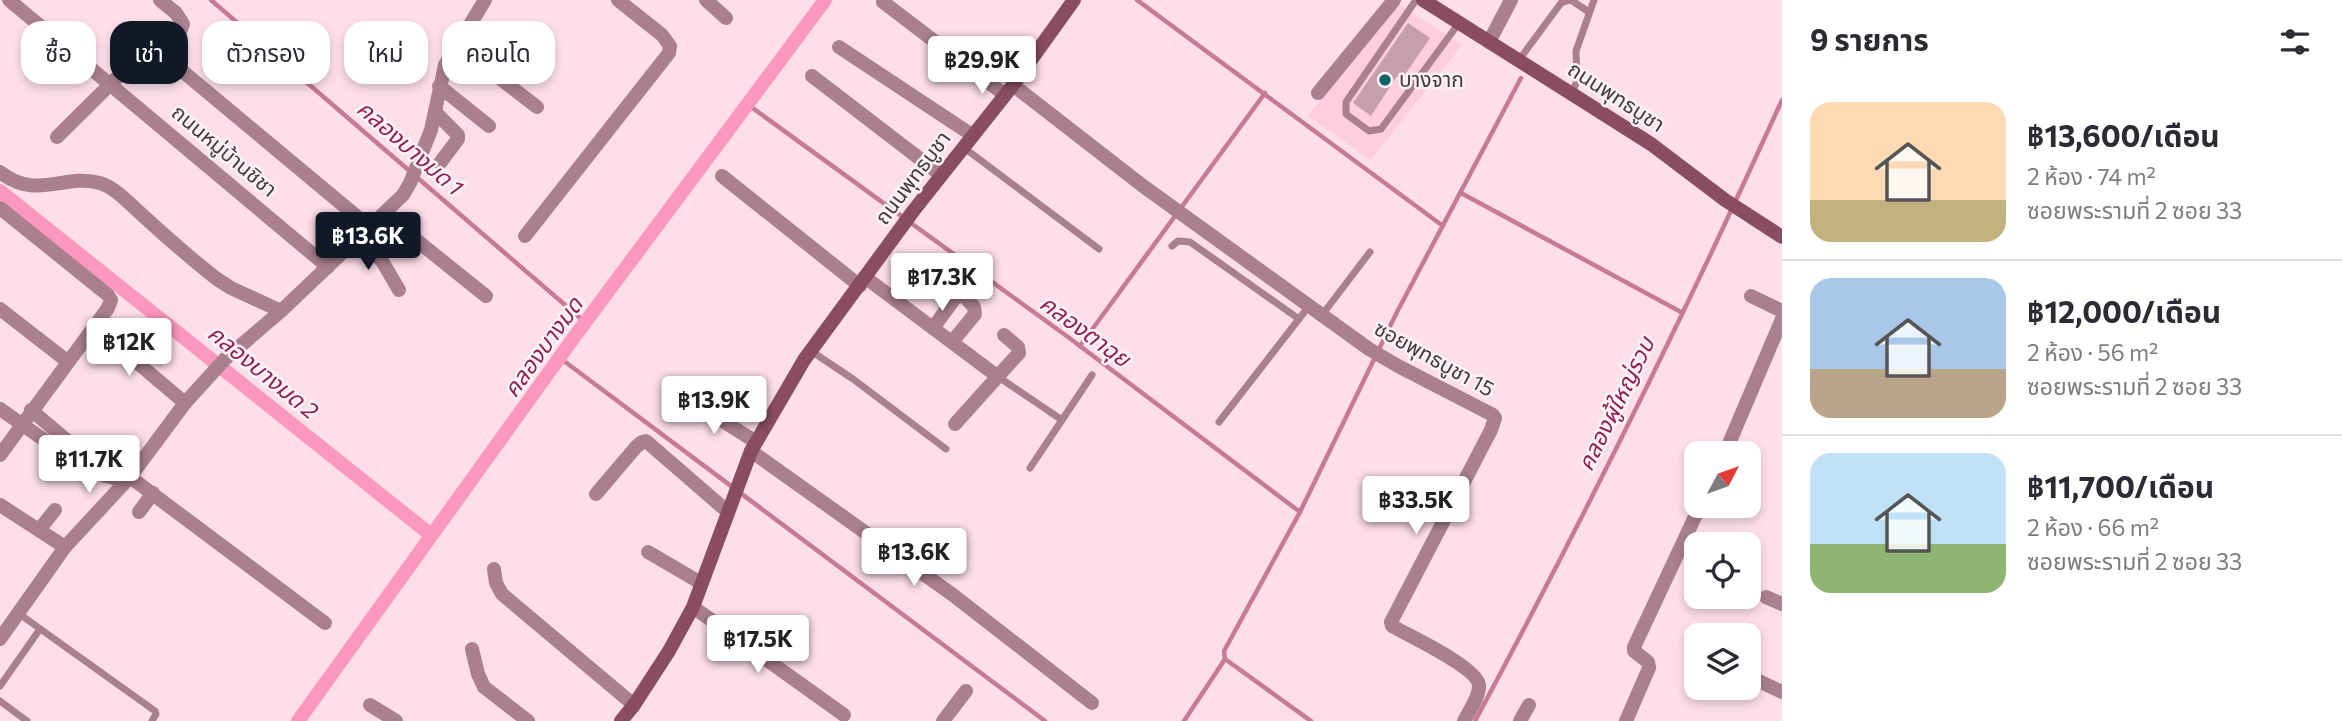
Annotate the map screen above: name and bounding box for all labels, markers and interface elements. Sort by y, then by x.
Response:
text: 9 รายการ [1810,20,1929,57]
chip: ซื้อ [21,21,96,84]
chip: เช่า [110,21,188,84]
chip: ตัวกรอง [202,21,330,84]
chip: ใหม่ [344,21,428,84]
chip: คอนโด [442,21,555,84]
icon: filters [2276,23,2314,61]
pin: ฿29.9K [925,36,1039,96]
text: ฿29.9K [944,45,1020,73]
street label: ถนนพุทธบูชา [1563,55,1670,138]
place label: บางจาก [1399,66,1464,91]
marker: บางจาก [1377,72,1393,88]
water label: คลองบางมด 1 [352,94,469,201]
street label: ถนนหมู่บ้านชิชา [166,99,283,203]
text: ฿13,600/เดือน [2027,116,2220,153]
street label: ถนนพุทธบูชา [869,126,956,230]
icon: home [1866,130,1950,214]
text: 2 ห้อง · 74 m² [2027,162,2156,190]
text: ซอยพระรามที่ 2 ซอย 33 [2027,196,2242,224]
pin: ฿13.6K [311,212,425,272]
text: ฿13.6K [332,221,404,249]
pin: ฿17.3K [885,254,999,313]
text: ฿17.3K [907,262,977,290]
water label: คลองตาฉุย [1035,288,1137,374]
water label: คลองบางมด [497,290,588,402]
text: ฿12,000/เดือน [2027,292,2221,329]
icon: home [1866,306,1950,390]
street label: ซอยพุทธบูชา 15 [1370,315,1499,403]
pin: ฿12K [88,318,170,378]
water label: คลองบางมด 2 [203,318,325,424]
text: ฿12K [103,327,155,355]
water label: คลองผู้ใหญ่รวบ [1571,330,1662,476]
text: 2 ห้อง · 56 m² [2027,338,2158,366]
text: ซอยพระรามที่ 2 ซอย 33 [2027,372,2242,400]
pin: ฿13.9K [657,376,771,436]
text: ฿13.9K [678,385,750,413]
pin: ฿11.7K [32,435,146,495]
north arrow [1684,441,1760,518]
map controls [1684,441,1761,700]
text: ฿11.7K [55,444,123,472]
text: ฿11,700/เดือน [2027,467,2214,504]
pin: ฿33.5K [1359,476,1473,536]
icon: home [1866,481,1950,565]
text: ฿33.5K [1378,485,1454,513]
text: 2 ห้อง · 66 m² [2027,513,2159,541]
pin: ฿13.6K [857,528,971,588]
button: locate [1684,532,1761,609]
text: ฿13.6K [878,537,950,565]
text: ซอยพระรามที่ 2 ซอย 33 [2027,547,2242,575]
pin: ฿17.5K [701,616,815,675]
button: layers [1684,623,1761,700]
text: ฿17.5K [723,624,793,652]

